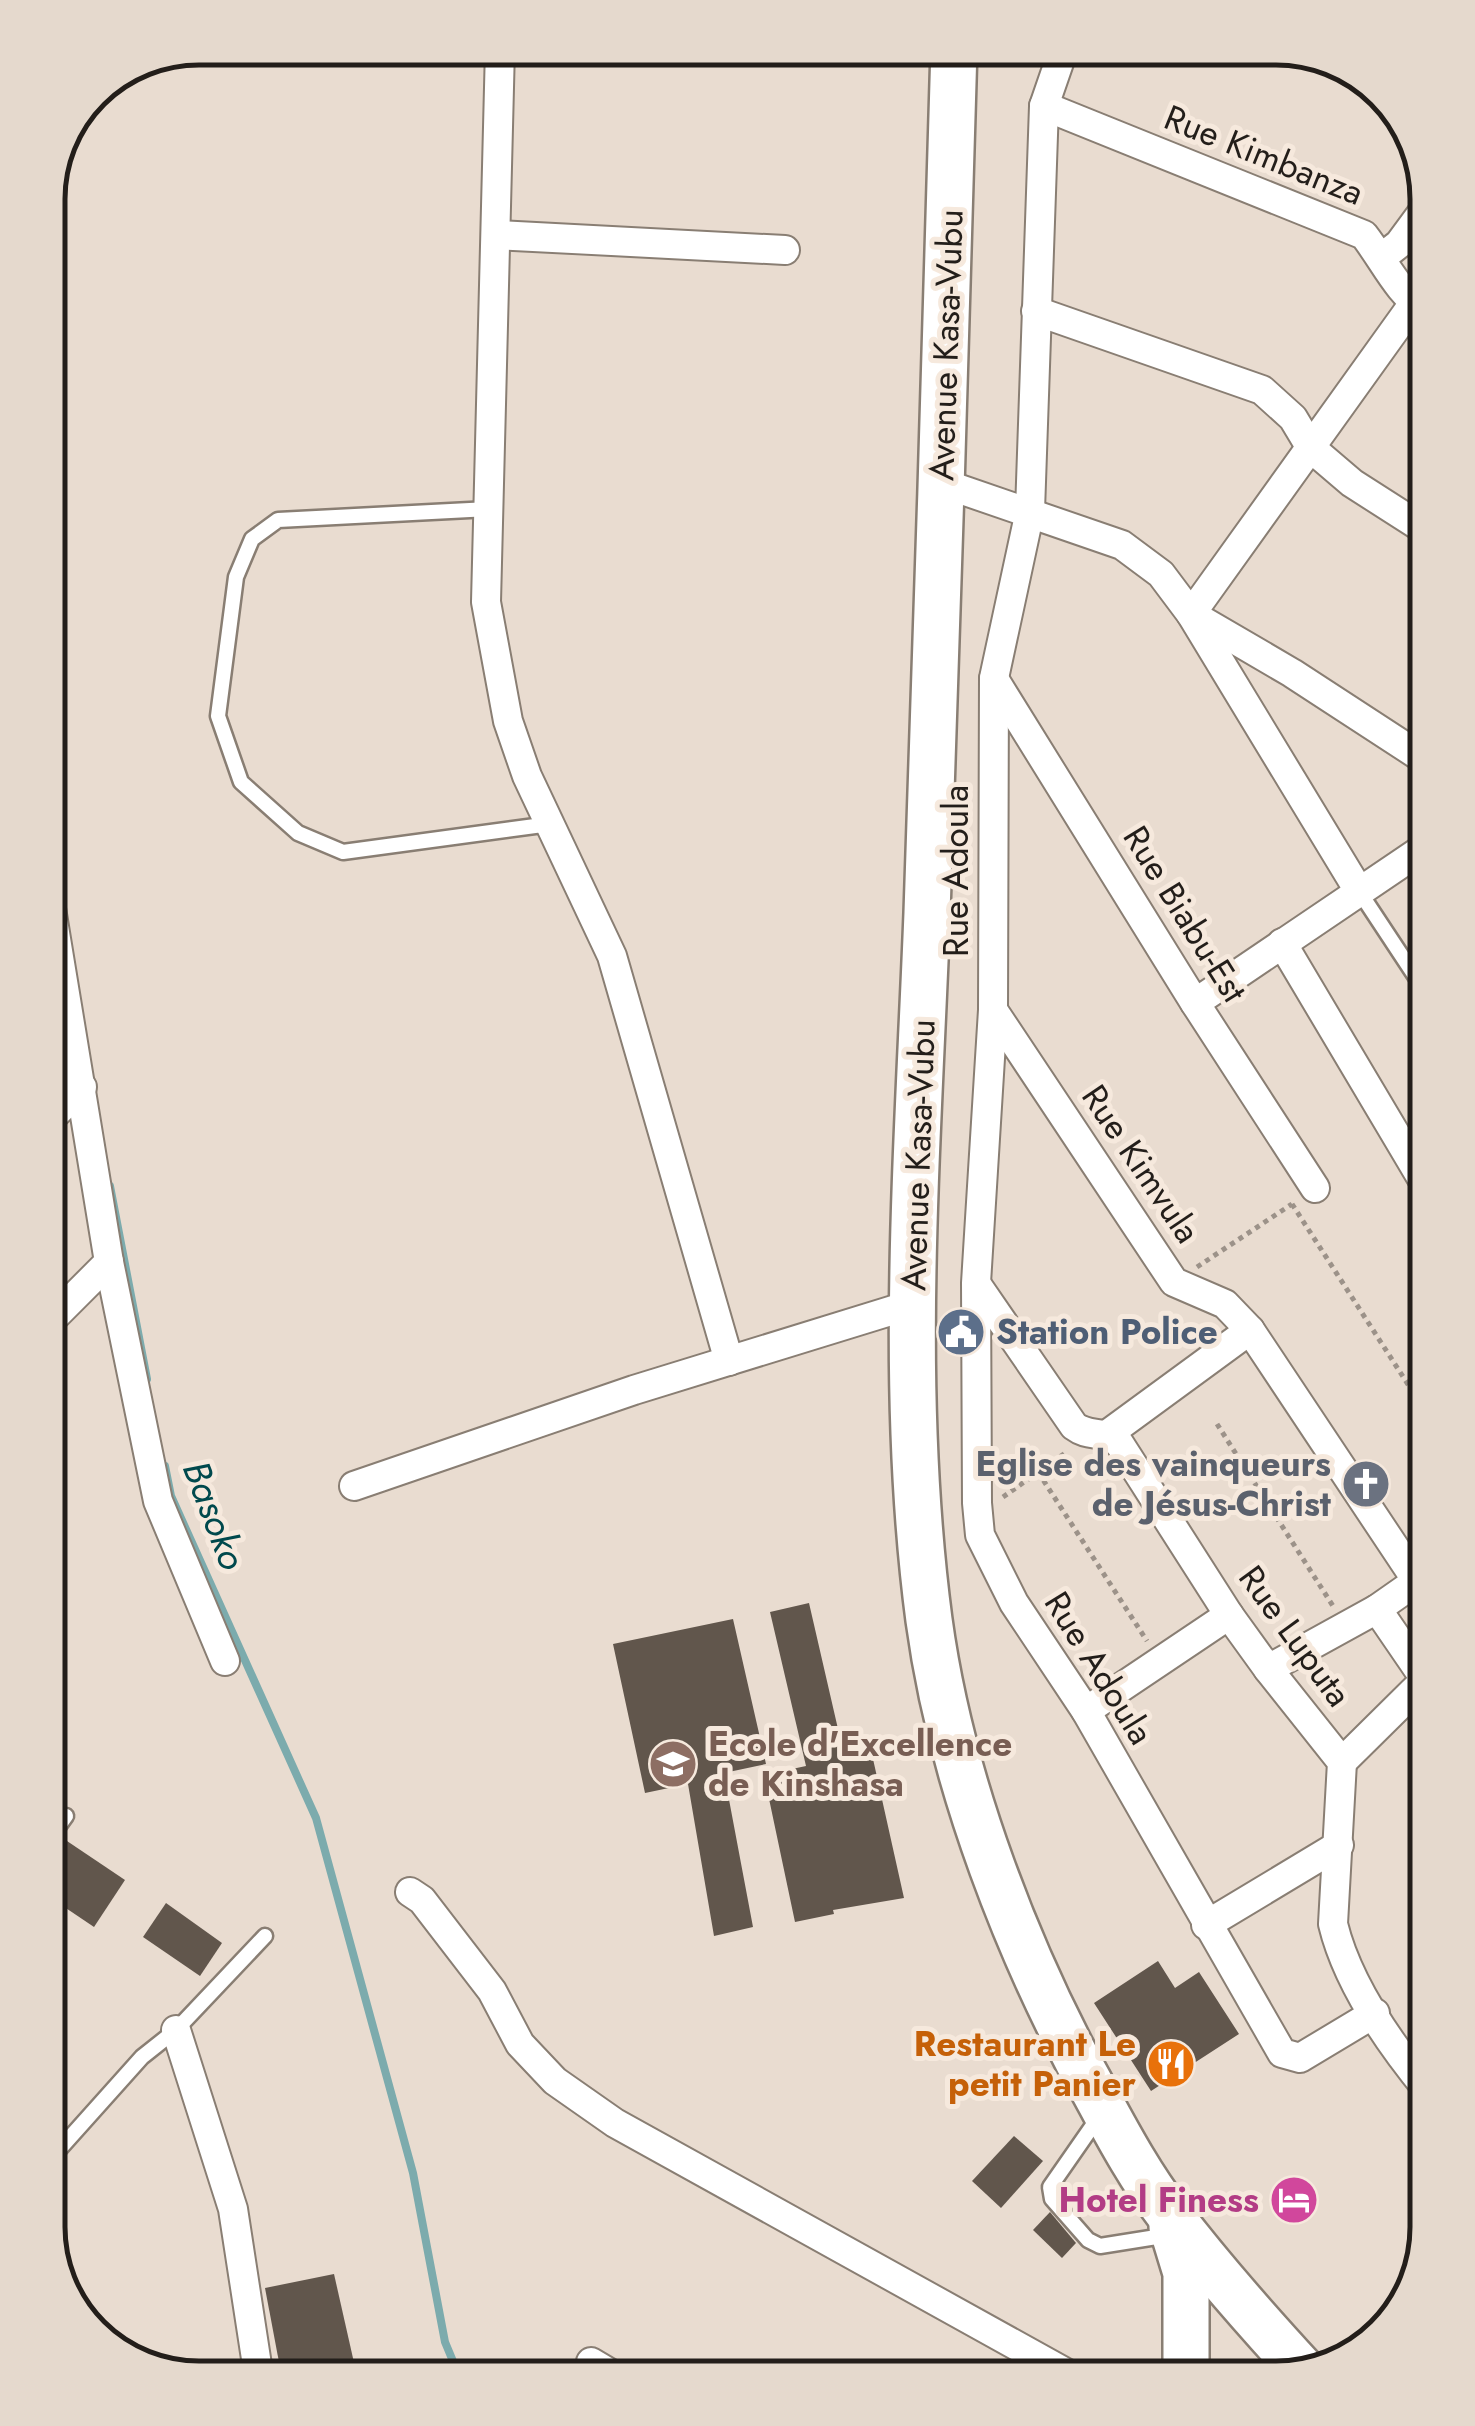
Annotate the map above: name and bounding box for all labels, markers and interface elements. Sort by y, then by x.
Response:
street label: Rue Kimbanza [1157,92,1371,218]
street label: Avenue Kasa-Vubu [916,208,976,482]
street label: Rue Adoula [931,785,981,957]
street label: Rue Biabu-Est [1111,816,1259,1012]
street label: Avenue Kasa-Vubu [888,1018,948,1292]
street label: Rue Kimvula [1070,1075,1212,1253]
public building icon: Station Police [935,1306,987,1358]
place label: Station Police [996,1307,1218,1357]
place label: Eglise des vainqueurs de Jésus-Christ [975,1439,1331,1529]
water label: Basoko [169,1453,261,1577]
church icon: Eglise des vainqueurs de Jésus-Christ [1340,1458,1392,1510]
street label: Rue Luputa [1227,1555,1363,1717]
street label: Rue Adoula [1032,1582,1166,1754]
place label: Ecole d'Excellence de Kinshasa [708,1719,1012,1809]
school or university icon: Ecole d'Excellence de Kinshasa [647,1738,699,1790]
place label: Restaurant Le petit Panier [914,2019,1137,2109]
restaurant icon: Restaurant Le petit Panier [1145,2038,1197,2090]
hotel icon: Hotel Finess [1268,2174,1320,2226]
place label: Hotel Finess [1059,2175,1259,2225]

